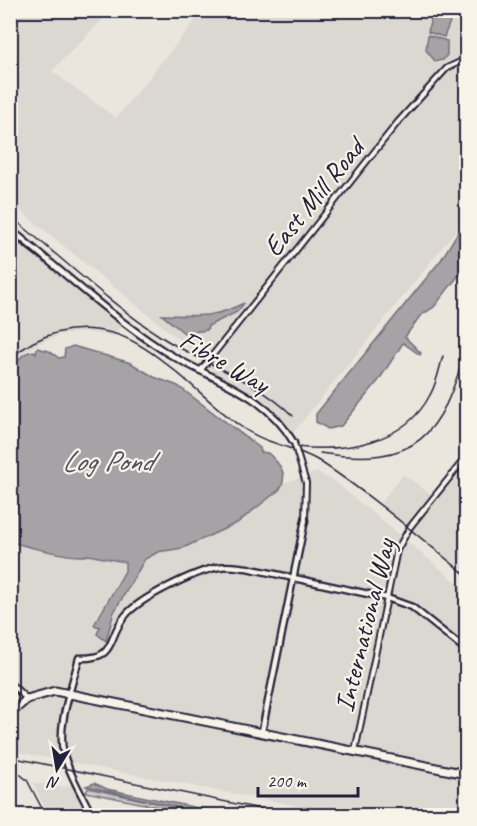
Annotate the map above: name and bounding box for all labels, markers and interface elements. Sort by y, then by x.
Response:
street label: East Mill Road [255,128,374,263]
street label: Fibre Way [174,322,278,402]
water label: Log Pond [62,442,162,480]
street label: International Way [326,533,403,715]
north arrow [27,739,87,799]
scale bar [258,760,358,798]
text: 200 m [267,770,308,792]
text: N [45,771,61,794]

